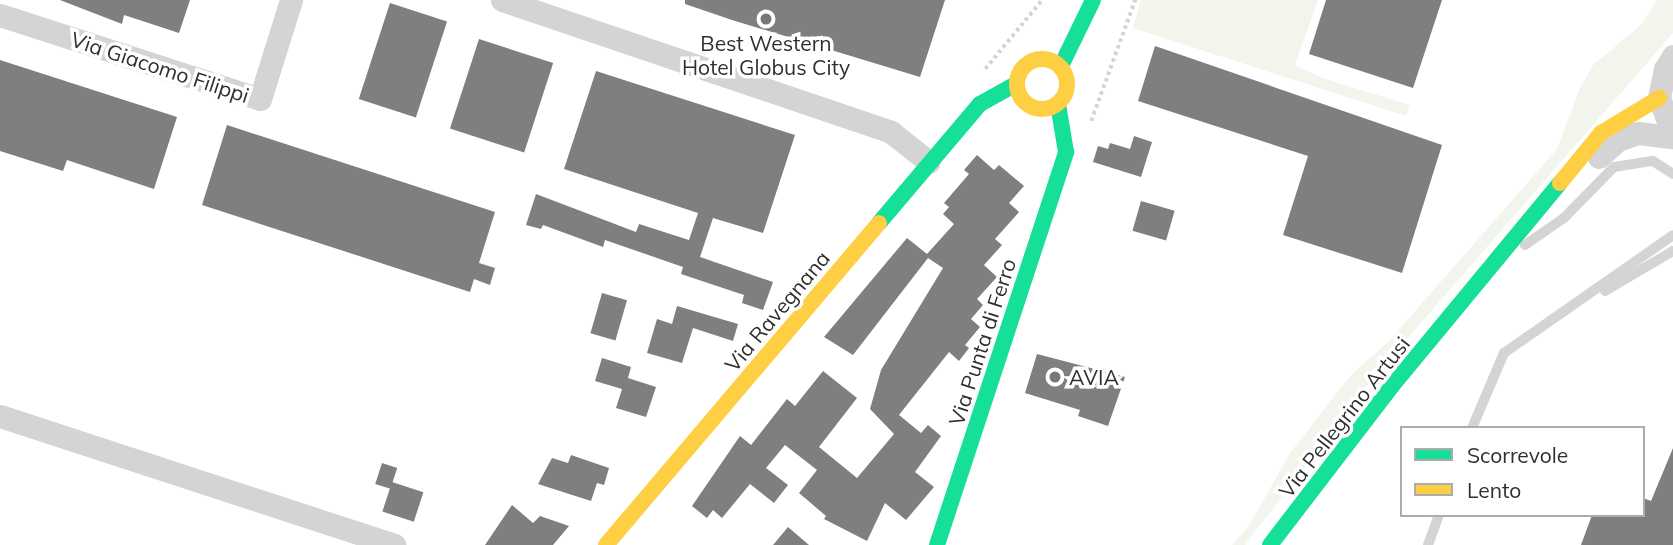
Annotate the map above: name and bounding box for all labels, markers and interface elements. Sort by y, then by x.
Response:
marker: Best Western Hotel Globus City [758,11,774,27]
street label: Via Giacomo Filippi [68,26,252,108]
place label: Best Western Hotel Globus City [682,30,850,80]
street label: Via Ravegnana [719,246,835,376]
street label: Via Punta di Ferro [943,255,1021,429]
street label: Via Pellegrino Artusi [1273,331,1415,503]
place label: AVIA [1069,364,1119,390]
marker: AVIA [1047,369,1063,385]
legend [1400,426,1645,517]
text: Scorrevole [1467,442,1568,468]
text: Lento [1467,477,1521,503]

